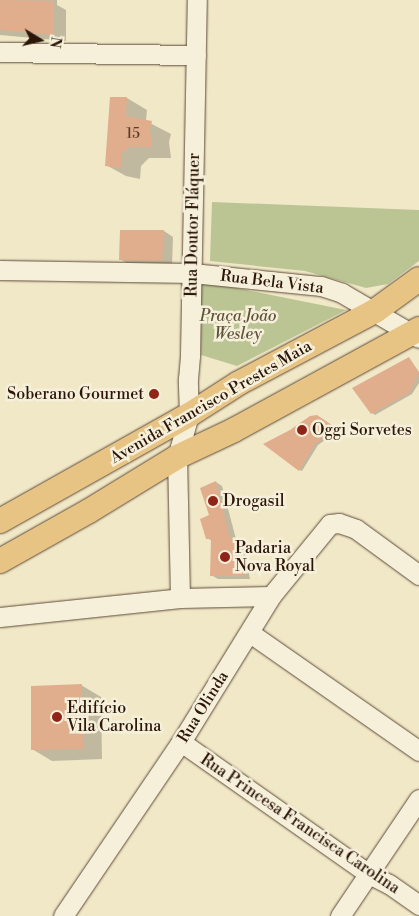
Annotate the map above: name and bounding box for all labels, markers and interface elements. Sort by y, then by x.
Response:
north arrow [15,15,65,65]
text: N [45,35,65,49]
house number: 15 [126,126,140,142]
street label: Rua Doutor Fláquer [182,153,204,297]
street label: Rua Bela Vista [219,266,325,298]
park label: Praça João Wesley [200,306,276,344]
street label: Avenida Francisco Prestes Maia [107,336,315,468]
place label: Soberano Gourmet [7,384,144,404]
marker: Soberano Gourmet [148,388,160,400]
place label: Oggi Sorvetes [312,420,412,440]
marker: Oggi Sorvetes [296,424,308,436]
place label: Drogasil [223,491,285,511]
marker: Drogasil [207,495,219,507]
place label: Padaria Nova Royal [235,538,315,576]
marker: Padaria Nova Royal [219,551,231,563]
street label: Rua Olinda [173,668,233,746]
place label: Edifício Vila Carolina [67,698,161,736]
marker: Edifício Vila Carolina [51,711,63,723]
street label: Rua Princesa Francisca Carolina [197,750,403,898]

